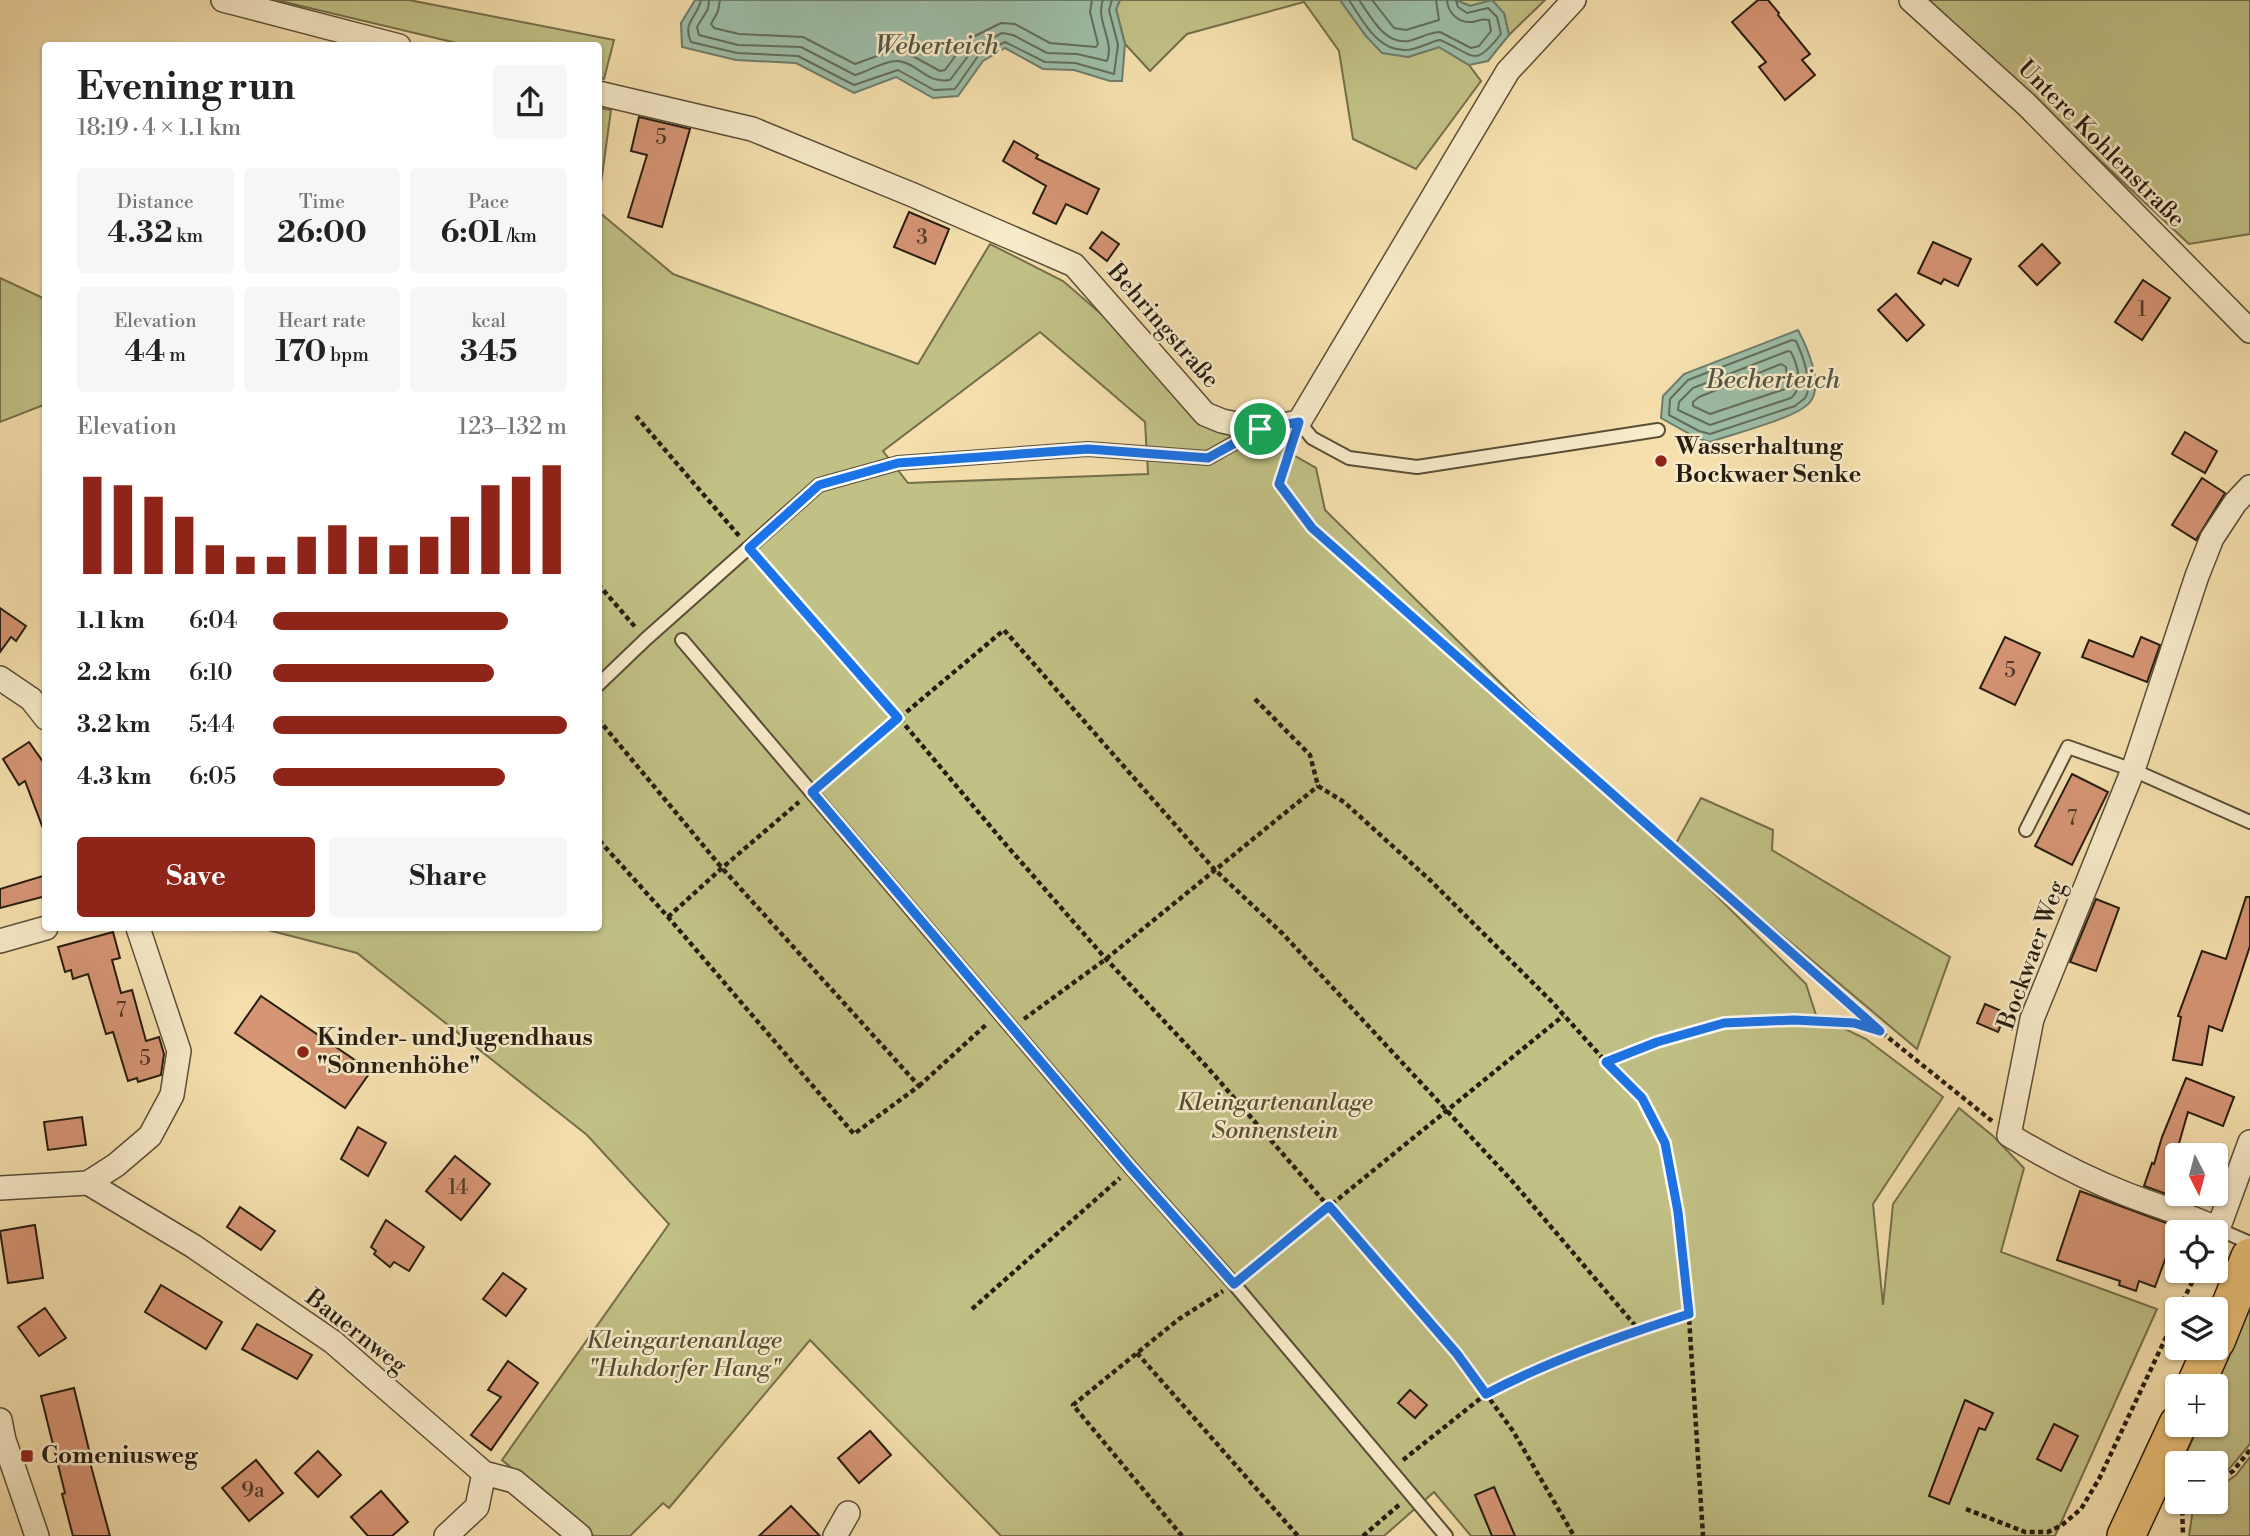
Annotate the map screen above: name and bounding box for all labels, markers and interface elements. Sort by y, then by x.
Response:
water label: Weberteich [875,30,1000,62]
street label: Untere Kohlenstraße [2011,54,2191,234]
text: Evening run [77,64,295,111]
button: share [493,65,567,139]
text: 18:19 · 4 × 1.1 km [77,114,241,142]
house number: 5 [655,125,667,151]
text: Distance [117,190,194,214]
text: Time [299,190,345,214]
text: Pace [468,190,509,214]
text: 4.32 [108,214,173,252]
text: 26:00 [277,214,367,252]
text: 6:01 [440,214,503,252]
text: km [173,224,203,248]
text: /km [503,224,537,248]
house number: 3 [916,225,928,251]
street label: Behringstraße [1100,257,1225,395]
house number: 1 [2137,297,2147,323]
text: Elevation [114,309,196,333]
text: Heart rate [278,309,366,333]
text: kcal [471,309,506,333]
text: 44 [125,333,165,371]
text: 170 [275,333,326,371]
text: 345 [460,333,517,371]
text: m [165,343,186,367]
text: bpm [326,343,369,367]
water label: Becherteich [1705,364,1841,396]
pin [1230,399,1290,459]
icon: arrive [1241,410,1279,448]
text: Elevation [77,413,177,441]
text: 123–132 m [458,413,567,441]
place label: Wasserhaltung Bockwaer Senke [1674,432,1862,490]
marker: Wasserhaltung Bockwaer Senke [1653,453,1669,469]
text: 1.1 km [77,607,145,635]
text: 6:04 [189,607,237,635]
house number: 5 [2004,658,2016,684]
text: 2.2 km [77,659,151,687]
text: 6:10 [189,659,233,687]
text: 3.2 km [77,711,150,739]
text: 5:44 [189,711,235,739]
text: 4.3 km [77,763,151,791]
text: 6:05 [189,763,236,791]
house number: 7 [2067,806,2078,832]
button: Save [77,837,315,917]
button: Share [329,837,567,917]
street label: Bockwaer Weg [1991,876,2073,1034]
house number: 7 [116,998,127,1024]
place label: Kinder- und Jugendhaus "Sonnenhöhe" [317,1023,593,1081]
marker: Kinder- und Jugendhaus "Sonnenhöhe" [295,1044,311,1060]
house number: 5 [139,1046,151,1072]
park label: Kleingartenanlage Sonnenstein [1177,1088,1373,1146]
north arrow [2165,1143,2228,1206]
map controls [2165,1143,2228,1514]
house number: 14 [448,1175,468,1201]
button: locate [2165,1220,2228,1283]
street label: Bauernweg [298,1282,413,1381]
button: layers [2165,1297,2228,1360]
park label: Kleingartenanlage "Huhdorfer Hang" [586,1326,783,1384]
button: + [2165,1374,2228,1437]
place label: Comeniusweg [41,1441,199,1471]
marker: Comeniusweg [19,1448,35,1464]
button: − [2165,1451,2228,1514]
house number: 9a [241,1478,265,1504]

